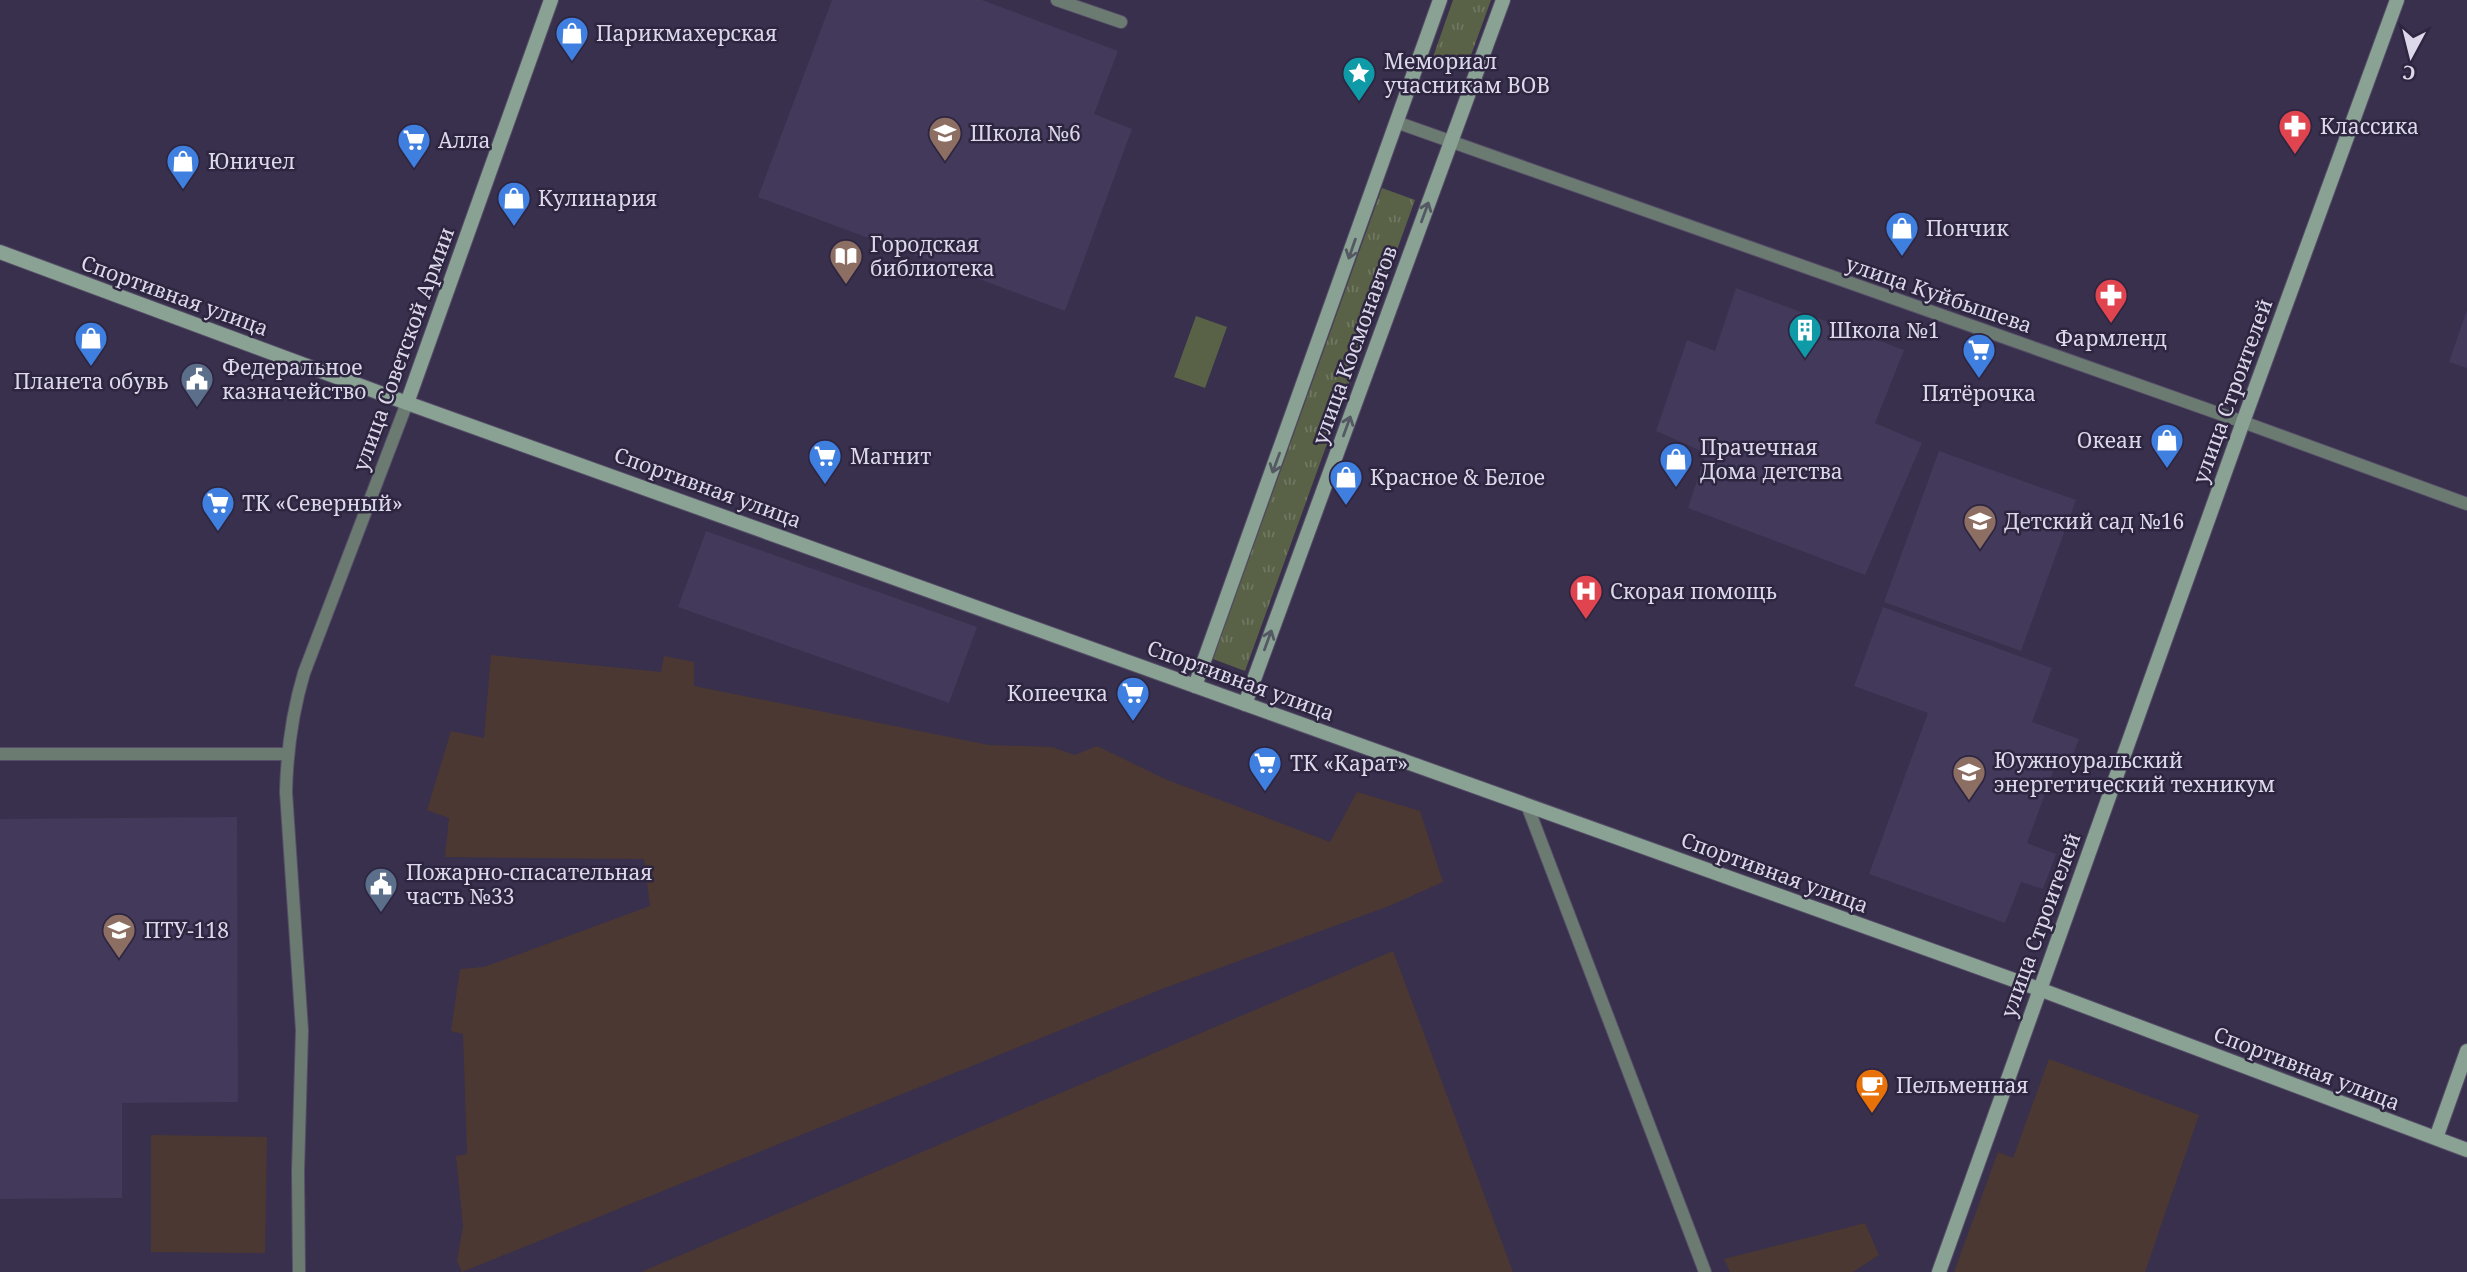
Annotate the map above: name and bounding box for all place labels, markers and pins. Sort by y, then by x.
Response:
shop icon: Парикмахерская [553,14,591,63]
place label: Парикмахерская [596,19,777,47]
place label: Мемориал учасникам ВОВ [1384,47,1550,99]
place icon: Мемориал учасникам ВОВ [1340,54,1378,103]
pharmacy icon: Классика [2276,107,2314,156]
place label: Классика [2320,112,2419,140]
school or university icon: Школа №6 [926,114,964,163]
place label: Школа №6 [970,119,1081,147]
supermarket icon: Алла [395,121,433,170]
place label: Алла [438,126,491,154]
shop icon: Юничел [164,142,202,191]
place label: Юничел [208,147,295,175]
shop icon: Кулинария [495,179,533,228]
place label: Кулинария [538,184,657,212]
shop icon: Пончик [1883,209,1921,258]
place label: Пончик [1926,214,2009,242]
place label: Городская библиотека [870,230,995,282]
library icon: Городская библиотека [827,237,865,286]
pharmacy icon: Фармленд [2092,276,2130,325]
building icon: Школа №1 [1786,311,1824,360]
place label: Школа №1 [1829,316,1940,344]
shop icon: Планета обувь [72,319,110,368]
place label: Фармленд [2055,324,2167,352]
supermarket icon: Пятёрочка [1960,331,1998,380]
place label: Федеральное казначейство [222,353,366,405]
public building icon: Федеральное казначейство [178,360,216,409]
place label: Планета обувь [14,367,168,395]
place label: Пятёрочка [1922,379,2036,407]
shop icon: Океан [2148,421,2186,470]
place label: Океан [2077,426,2142,454]
place label: Прачечная Дома детства [1700,433,1843,485]
supermarket icon: Магнит [806,437,844,486]
shop icon: Прачечная Дома детства [1657,440,1695,489]
place label: Магнит [850,442,931,470]
shop icon: Красное & Белое [1327,458,1365,507]
place label: Красное & Белое [1370,463,1545,491]
supermarket icon: ТК «Северный» [199,484,237,533]
place label: ТК «Северный» [242,489,403,517]
school or university icon: Детский сад №16 [1961,502,1999,551]
place label: Детский сад №16 [2004,507,2184,535]
hospital icon: Скорая помощь [1567,572,1605,621]
place label: Скорая помощь [1610,577,1777,605]
supermarket icon: Копеечка [1114,674,1152,723]
place label: Копеечка [1007,679,1108,707]
supermarket icon: ТК «Карат» [1246,744,1284,793]
place label: Юужноуральский энергетический техникум [1994,746,2275,798]
place label: ТК «Карат» [1290,749,1408,777]
school or university icon: Юужноуральский энергетический техникум [1950,753,1988,802]
place label: Пожарно-спасательная часть №33 [406,858,653,910]
public building icon: Пожарно-спасательная часть №33 [362,865,400,914]
school or university icon: ПТУ-118 [100,911,138,960]
place label: ПТУ-118 [144,916,229,944]
cafe icon: Пельменная [1853,1066,1891,1115]
place label: Пельменная [1896,1071,2029,1099]

